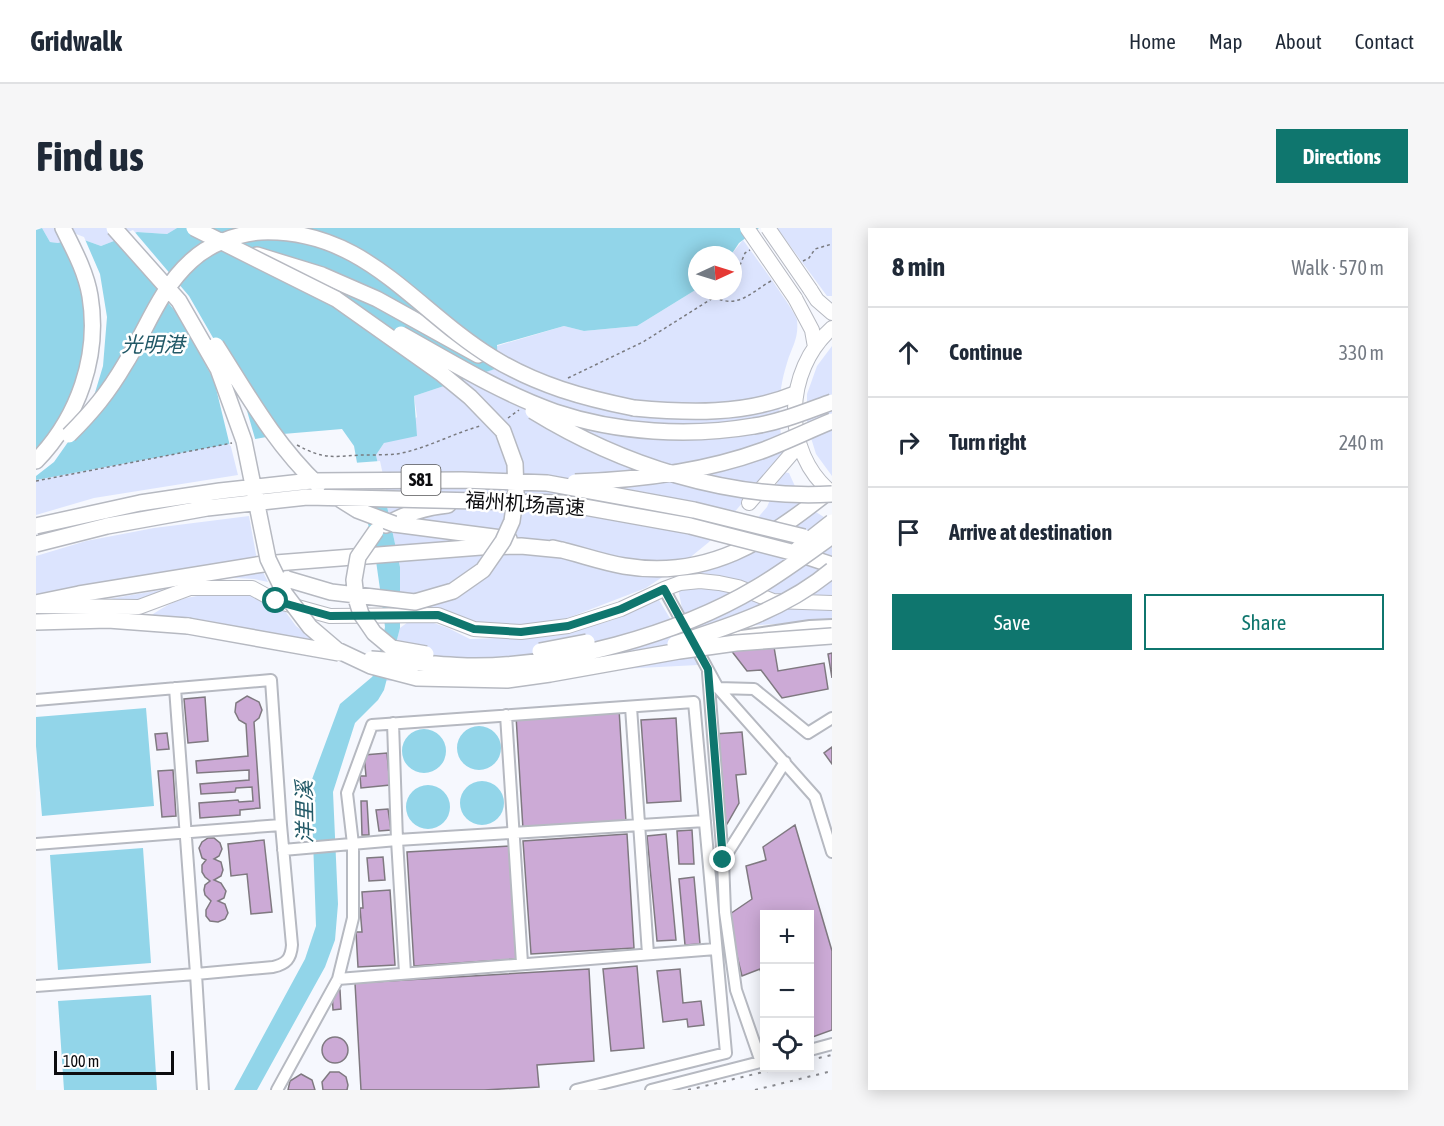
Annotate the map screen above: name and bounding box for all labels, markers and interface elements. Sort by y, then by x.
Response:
text: Gridwalk [30,25,122,57]
text: Home [1129,29,1176,53]
text: Map [1209,29,1243,53]
text: About [1276,29,1322,53]
text: Contact [1355,29,1414,53]
button: Directions [1276,129,1408,183]
text: Find us [36,132,144,180]
north arrow [688,246,742,300]
text: 8 min [892,252,945,282]
text: Walk · 570 m [1292,256,1384,279]
water label: 光明港 [122,332,187,356]
icon: ahead [892,336,925,369]
text: Continue [949,339,1023,365]
text: 330 m [1339,341,1384,364]
icon: right [892,426,925,459]
text: Turn right [949,429,1026,455]
text: 240 m [1339,431,1384,454]
road number: S81 [402,465,440,495]
street label: 福州机场高速 [464,488,586,519]
icon: arrive [892,516,925,549]
text: Arrive at destination [949,519,1112,545]
route start [262,587,288,613]
button: Save [892,594,1132,650]
button: Share [1144,594,1384,650]
water label: 洋里溪 [291,778,317,844]
route end [709,846,735,872]
map controls [760,910,814,1072]
button: + [760,910,814,964]
button: − [760,964,814,1018]
button: locate [760,1018,814,1072]
scale bar [54,1048,174,1076]
text: 100 m [63,1052,99,1070]

